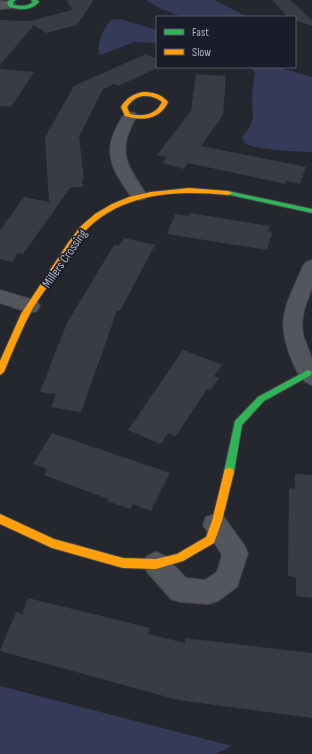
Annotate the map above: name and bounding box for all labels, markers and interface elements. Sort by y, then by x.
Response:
legend [156,16,296,68]
text: Fast [192,25,209,40]
text: Slow [192,45,211,60]
street label: Millers Crossing [39,226,91,291]

